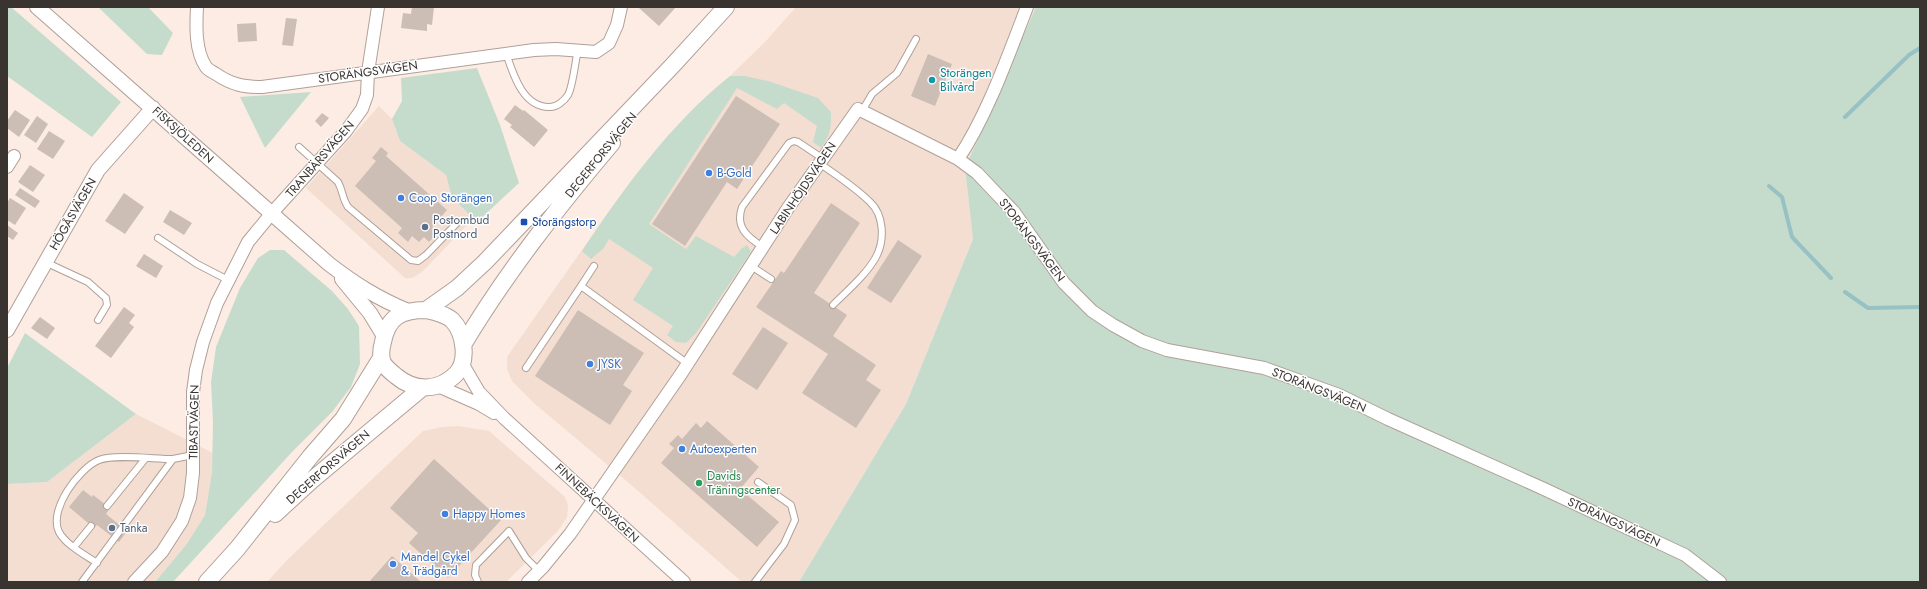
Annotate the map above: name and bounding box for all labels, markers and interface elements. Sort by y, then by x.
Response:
street label: STORÄNGSVÄGEN [317,56,419,88]
place label: Storängen Bilvård [940,64,992,96]
marker: Storängen Bilvård [927,75,937,85]
street label: FISKSJÖLEDEN [148,102,218,168]
street label: DEGERFORSVÄGEN [561,108,641,202]
street label: TRANBÄRSVÄGEN [281,117,359,201]
street label: LABINHÖJDSVÄGEN [765,138,841,238]
place label: B-Gold [717,164,752,182]
marker: B-Gold [704,168,714,178]
street label: HÖGÅSVÄGEN [45,174,101,254]
place label: Coop Storängen [409,189,492,207]
marker: Coop Storängen [396,193,406,203]
street label: STORÄNGSVÄGEN [995,195,1069,285]
place label: Postombud Postnord [433,211,489,243]
place label: Storängstorp [532,213,596,231]
marker: Storängstorp [519,217,529,227]
marker: Postombud Postnord [420,222,430,232]
place label: JYSK [596,355,621,373]
marker: JYSK [585,359,595,369]
street label: STORÄNGSVÄGEN [1269,363,1369,417]
street label: TIBASTVÄGEN [184,384,204,460]
street label: DEGERFORSVÄGEN [282,426,374,508]
place label: Autoexperten [690,440,757,458]
marker: Autoexperten [677,444,687,454]
street label: FINNEBÄCKSVÄGEN [551,459,643,547]
place label: Davids Träningscenter [707,467,781,499]
marker: Davids Träningscenter [694,478,704,488]
street label: STORÄNGSVÄGEN [1565,493,1663,551]
place label: Happy Homes [453,505,525,523]
marker: Happy Homes [440,509,450,519]
place label: Tanka [120,519,148,537]
marker: Tanka [107,523,117,533]
place label: Mandel Cykel & Trädgård [401,548,470,580]
marker: Mandel Cykel & Trädgård [388,559,398,569]

